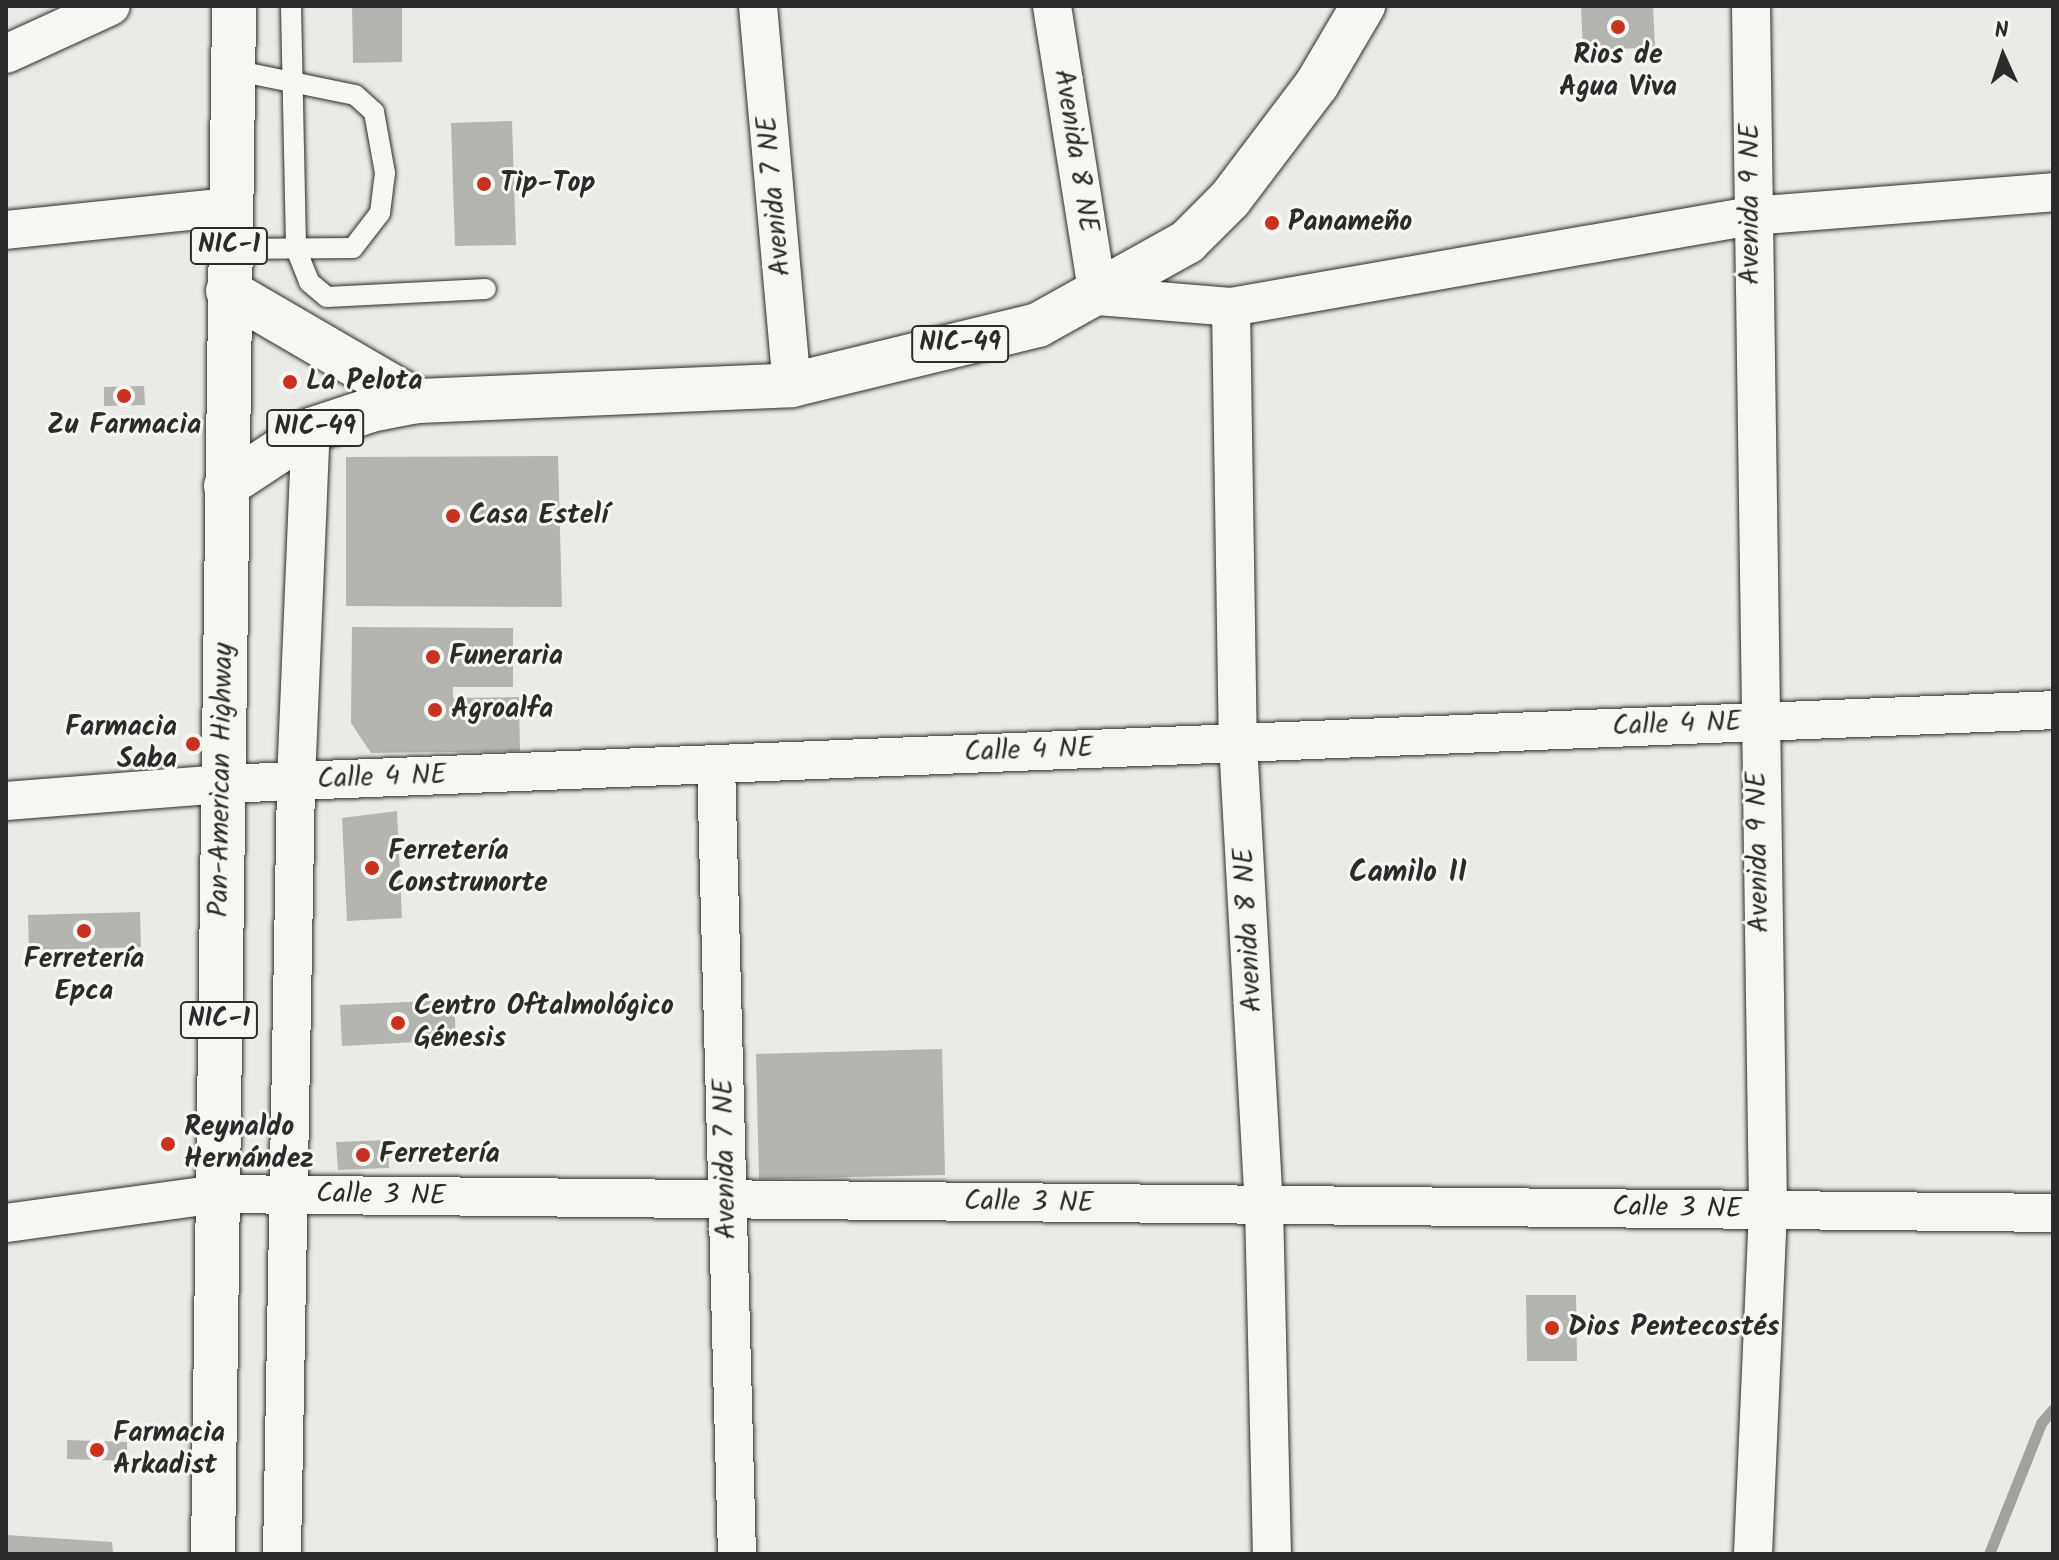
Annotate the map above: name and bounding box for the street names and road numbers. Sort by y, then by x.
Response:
street label: Avenida 8 NE [1046,67,1104,235]
street label: Avenida 7 NE [751,114,799,278]
street label: Avenida 9 NE [1734,123,1768,285]
road number: NIC-1 [189,224,269,268]
road number: NIC-49 [910,322,1010,366]
road number: NIC-49 [265,406,365,450]
street label: Pan-American Highway [203,642,241,918]
street label: Calle 4 NE [1612,706,1742,744]
street label: Calle 4 NE [964,732,1094,770]
street label: Calle 4 NE [317,759,447,797]
street label: Avenida 9 NE [1741,771,1777,933]
street label: Avenida 8 NE [1228,847,1270,1013]
road number: NIC-1 [179,998,259,1042]
street label: Avenida 7 NE [708,1078,744,1240]
street label: Calle 3 NE [316,1178,446,1214]
street label: Calle 3 NE [964,1185,1094,1221]
street label: Calle 3 NE [1612,1191,1742,1227]

